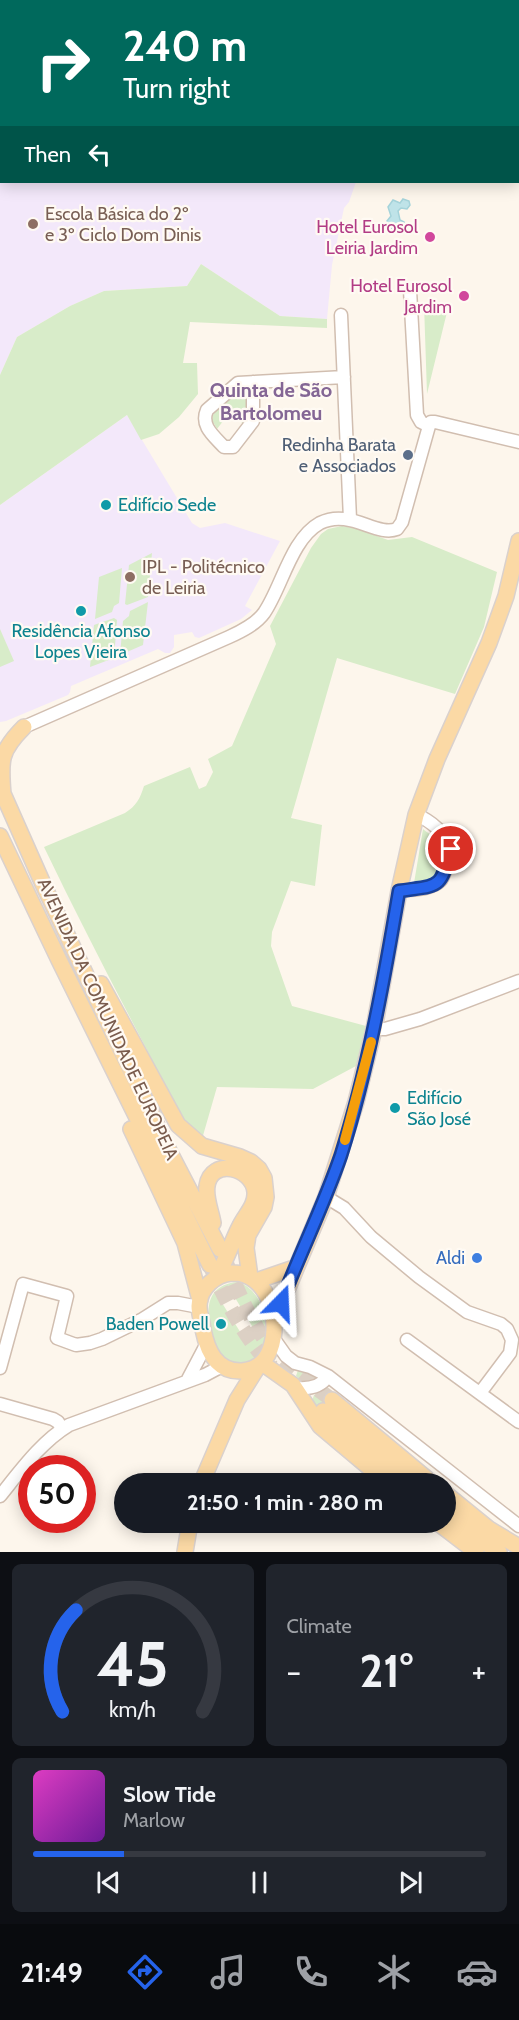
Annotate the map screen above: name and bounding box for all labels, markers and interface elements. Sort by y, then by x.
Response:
text: 240 m [123,20,247,72]
icon: right [24,24,102,102]
text: Turn right [123,72,230,105]
icon: left [83,138,116,171]
text: Then [24,141,71,168]
place label: Escola Básica do 2º e 3º Ciclo Dom Dinis [45,203,201,246]
place label: Hotel Eurosol Leiria Jardim [316,216,419,259]
marker: Escola Básica do 2º e 3º Ciclo Dom Dinis [26,217,40,231]
marker: Hotel Eurosol Leiria Jardim [423,230,437,244]
place label: Hotel Eurosol Jardim [350,275,453,318]
marker: Hotel Eurosol Jardim [457,289,471,303]
district label: Quinta de São Bartolomeu [210,378,332,425]
place label: Redinha Barata e Associados [282,434,396,477]
marker: Redinha Barata e Associados [401,448,415,462]
place label: Edifício Sede [118,494,216,516]
marker: Edifício Sede [99,498,113,512]
place label: IPL - Politécnico de Leiria [142,556,265,599]
marker: IPL - Politécnico de Leiria [123,570,137,584]
marker: Residência Afonso Lopes Vieira [74,604,88,618]
place label: Residência Afonso Lopes Vieira [12,620,151,663]
pin [425,823,476,874]
icon: arrive [434,832,467,865]
street label: AVENIDA DA COMUNIDADE EUROPEIA [33,875,183,1163]
place label: Edifício São José [407,1087,471,1130]
marker: Edifício São José [388,1101,402,1115]
place label: Aldi [436,1247,465,1269]
marker: Aldi [470,1251,484,1265]
position arrow [249,1271,313,1335]
place label: Baden Powell [106,1313,210,1335]
marker: Baden Powell [214,1317,228,1331]
speed limit sign: 50 [18,1455,96,1533]
text: 21:50 · 1 min · 280 m [187,1489,383,1516]
text: Climate [287,1614,352,1638]
text: 45 [97,1626,169,1702]
text: 21° [360,1644,413,1698]
text: − [287,1651,301,1691]
text: + [471,1651,486,1691]
text: km/h [109,1696,156,1722]
text: Slow Tide [123,1781,216,1808]
text: Marlow [123,1808,185,1832]
icon: previous [92,1866,125,1899]
icon: pause [243,1866,276,1899]
icon: next [394,1866,427,1899]
icon: directions [124,1951,166,1993]
icon: music [207,1951,249,1993]
icon: phone [290,1951,332,1993]
icon: climate [373,1951,415,1993]
icon: car [456,1951,498,1993]
text: 21:49 [21,1956,83,1989]

